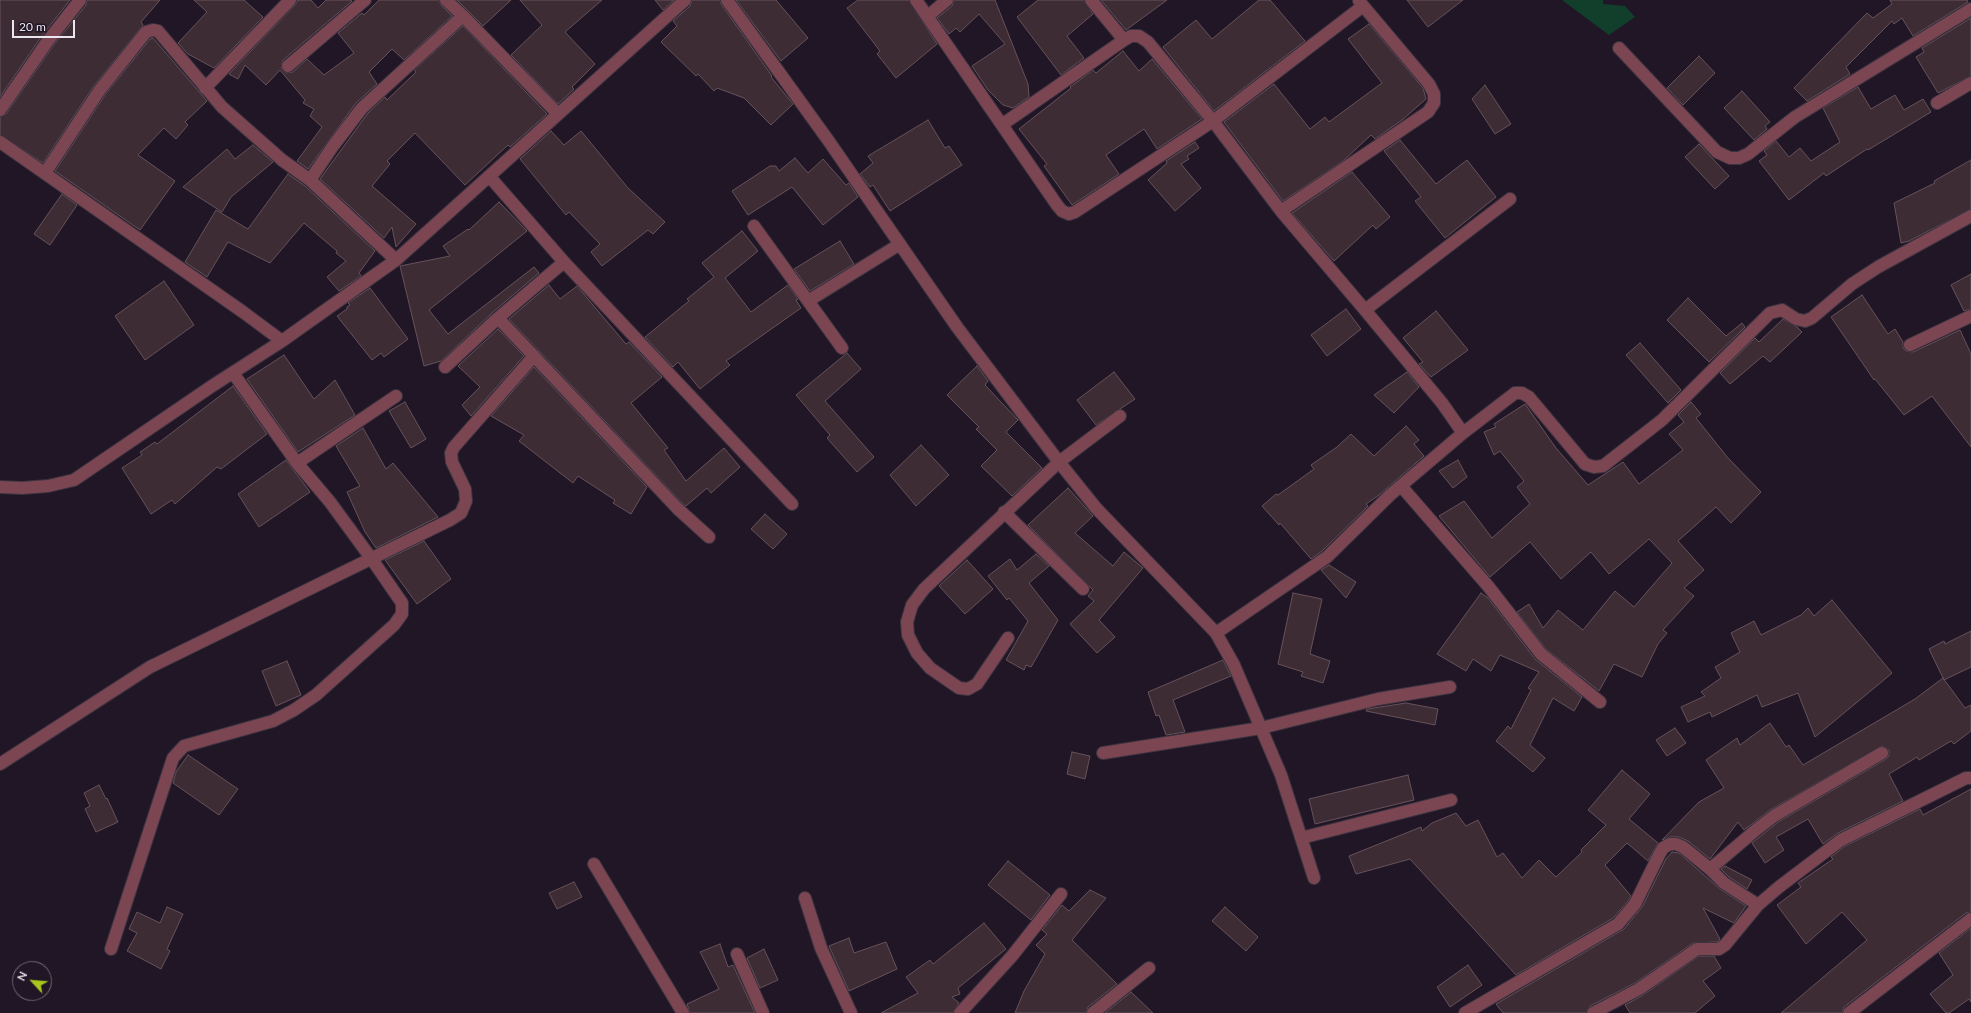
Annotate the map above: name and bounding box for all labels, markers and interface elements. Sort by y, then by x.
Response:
scale bar [14,12,77,38]
text: 20 m [19,19,46,34]
north arrow [12,961,52,1001]
text: N [14,969,29,983]

